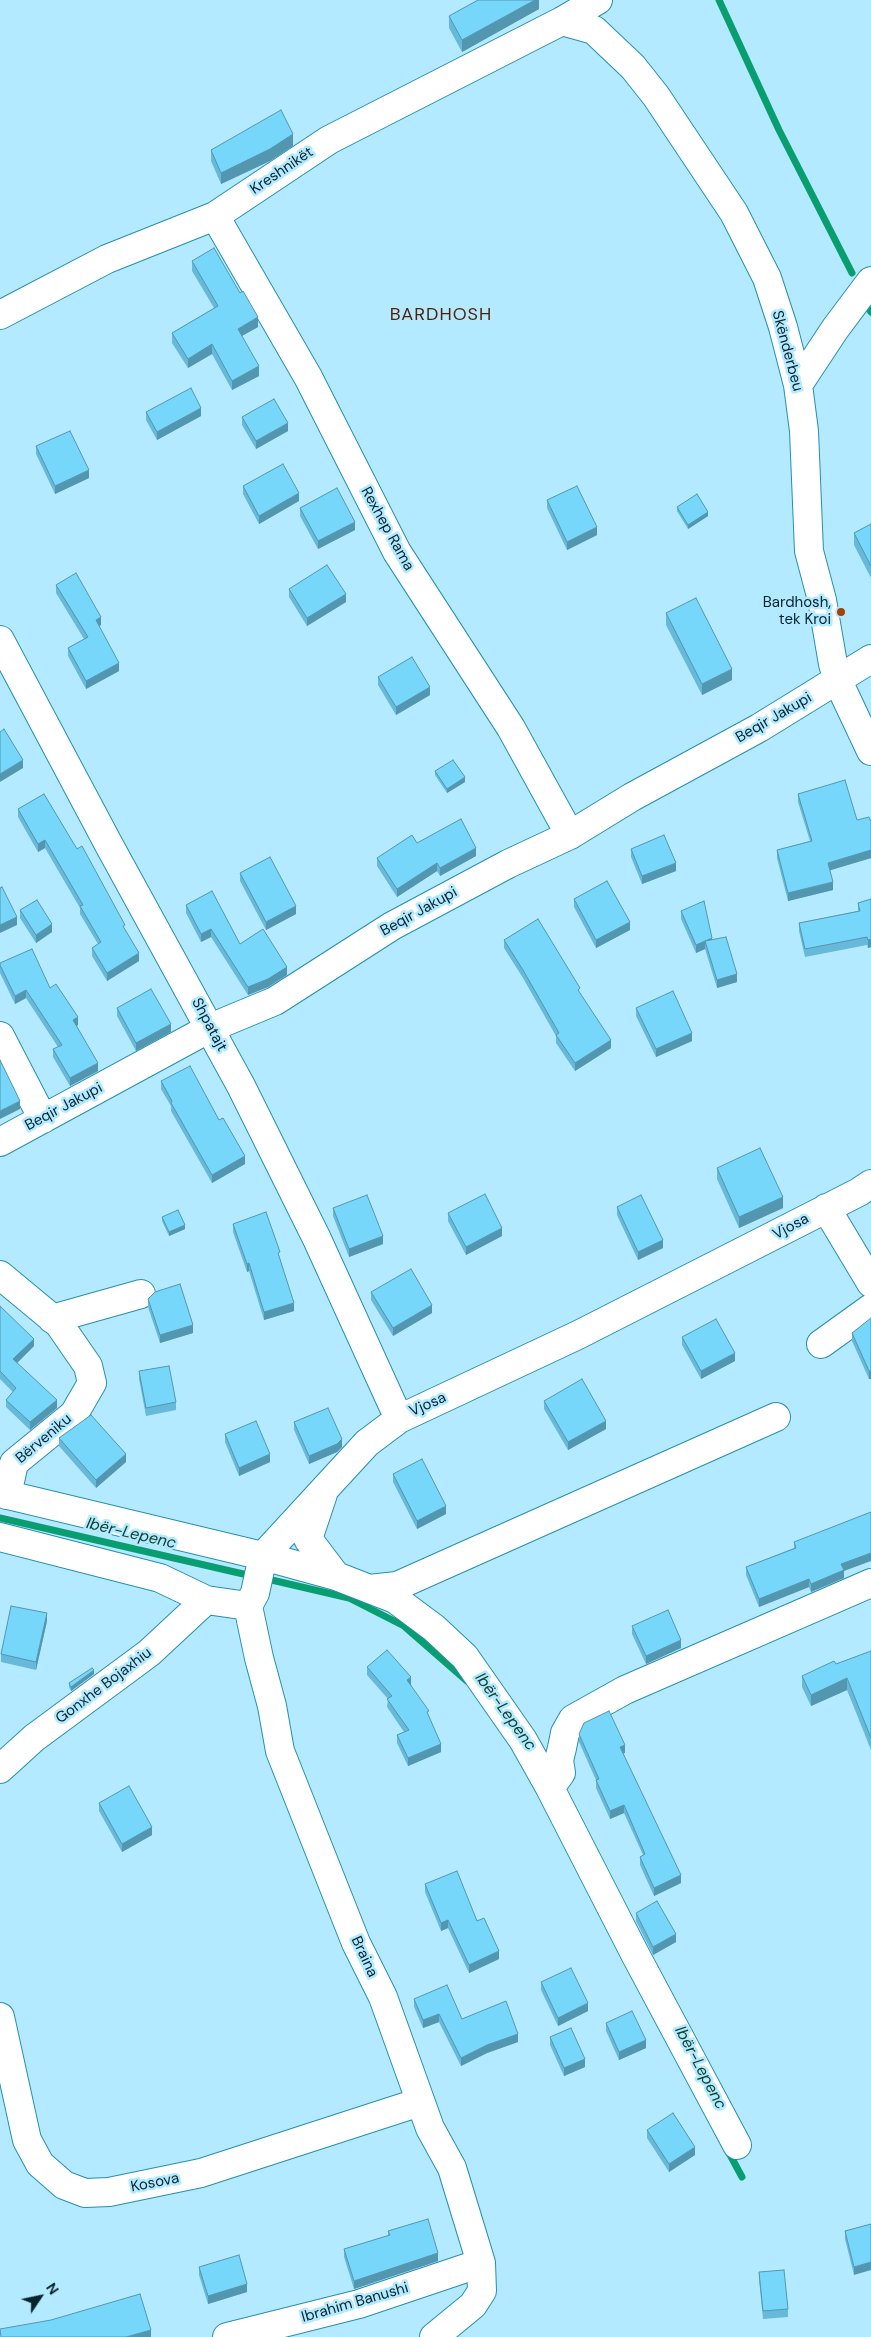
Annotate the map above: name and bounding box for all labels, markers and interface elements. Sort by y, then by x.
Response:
street label: Kreshnikët [247,143,317,199]
district label: BARDHOSH [389,304,493,326]
street label: Skënderbeu [768,309,806,393]
street label: Rexhep Rama [357,484,417,574]
place label: Bardhosh, tek Kroi [763,594,831,629]
marker: Bardhosh, tek Kroi [835,606,847,618]
street label: Beqir Jakupi [733,689,815,747]
street label: Beqir Jakupi [377,884,461,940]
street label: Shpatajt [187,995,231,1055]
street label: Beqir Jakupi [22,1079,106,1135]
street label: Vjosa [770,1210,812,1244]
street label: Vjosa [407,1389,449,1421]
street label: Bërveniku [12,1410,76,1468]
water label: Ibër-Lepenc [84,1514,178,1554]
street label: Gonxhe Bojaxhiu [52,1644,156,1728]
water label: Ibër-Lepenc [470,1669,540,1755]
street label: Braina [347,1934,381,1980]
water label: Ibër-Lepenc [670,2023,730,2113]
street label: Kosova [129,2170,181,2196]
north arrow [15,2272,65,2322]
text: N [42,2279,63,2298]
street label: Ibrahim Banushi [299,2279,411,2327]

